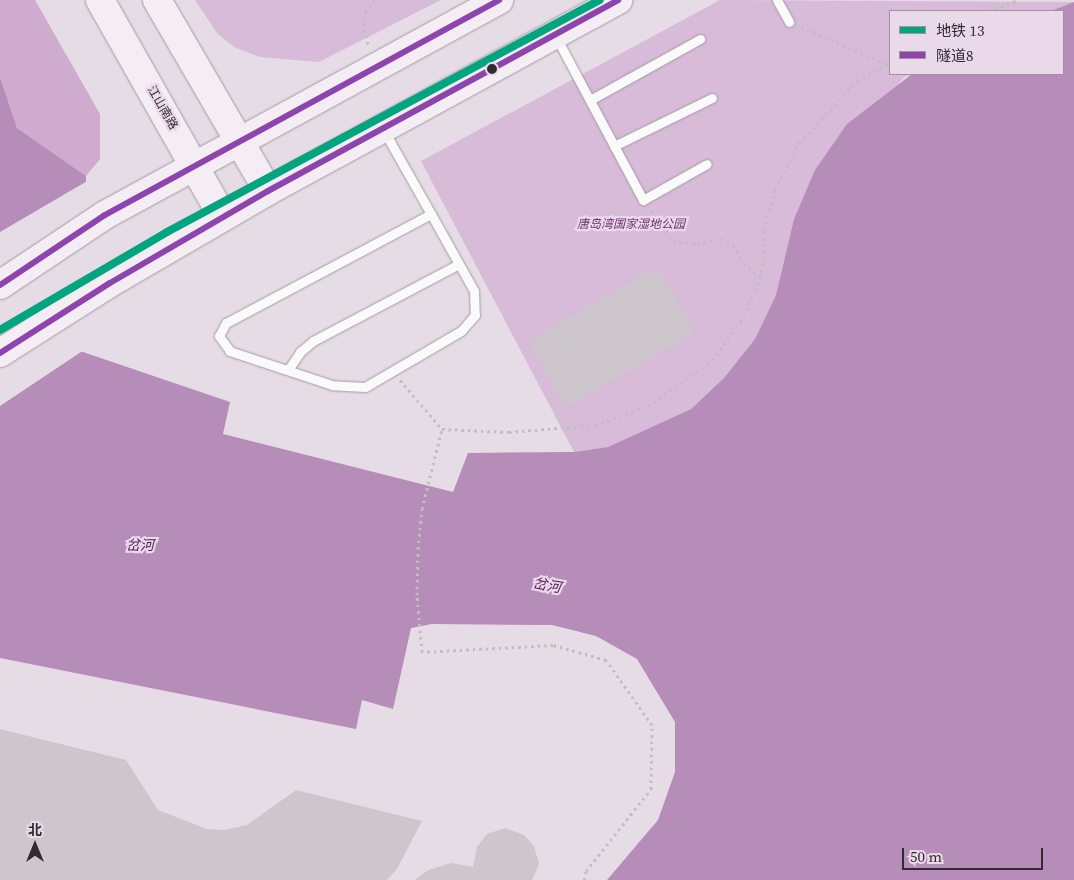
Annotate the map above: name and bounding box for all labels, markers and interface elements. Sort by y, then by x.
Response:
legend [889,10,1064,75]
text: 地铁 13 [936,20,985,41]
text: 隧道8 [936,45,974,66]
unlabelled marker [487,64,497,74]
street label: 江山南路 [144,84,180,132]
park label: 唐岛湾国家湿地公园 [577,218,685,232]
water label: 岔河 [126,537,154,553]
water label: 岔河 [532,574,562,596]
north arrow [10,820,60,870]
text: 北 [28,820,42,840]
scale bar [904,838,1045,870]
text: 50 m [910,846,942,867]

